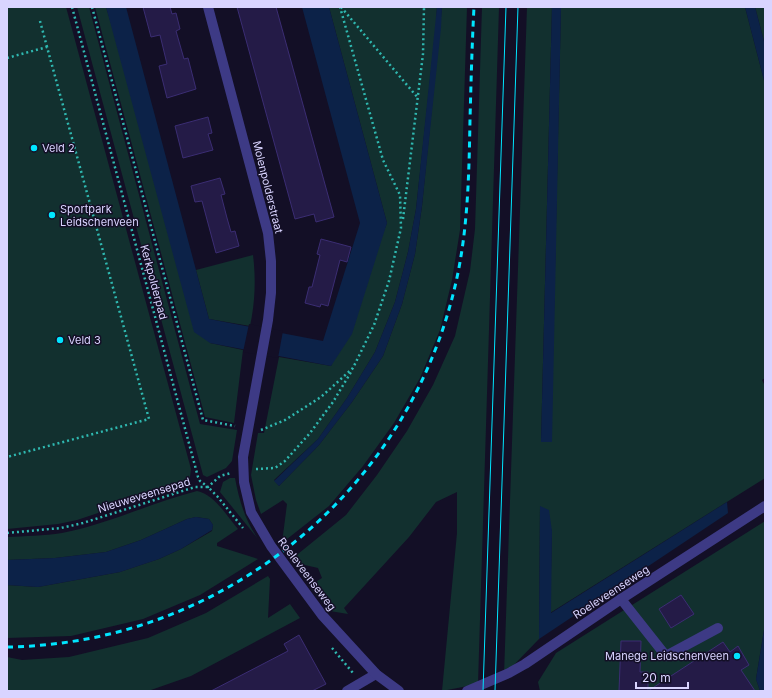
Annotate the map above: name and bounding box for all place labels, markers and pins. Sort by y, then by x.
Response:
place label: Veld 2 [42,141,75,155]
marker: Veld 2 [29,143,39,153]
place label: Sportpark Leidschenveen [60,202,139,229]
marker: Sportpark Leidschenveen [47,210,57,220]
place label: Veld 3 [68,333,101,347]
marker: Veld 3 [55,335,65,345]
place label: Manege Leidschenveen [605,649,729,663]
marker: Manege Leidschenveen [732,651,742,661]

